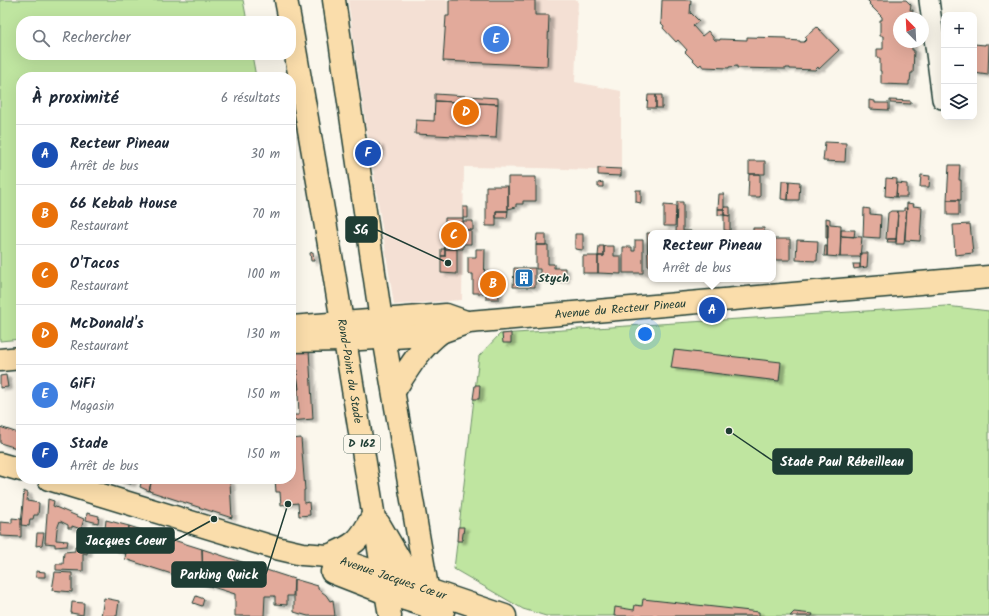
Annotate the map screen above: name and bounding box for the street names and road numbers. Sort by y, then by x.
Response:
street label: Avenue du Recteur Pineau [554,294,687,324]
street label: Rond-Point du Stade [332,317,368,425]
road number: D 162 [344,435,380,453]
street label: Avenue Jacques Cœur [337,551,450,605]

